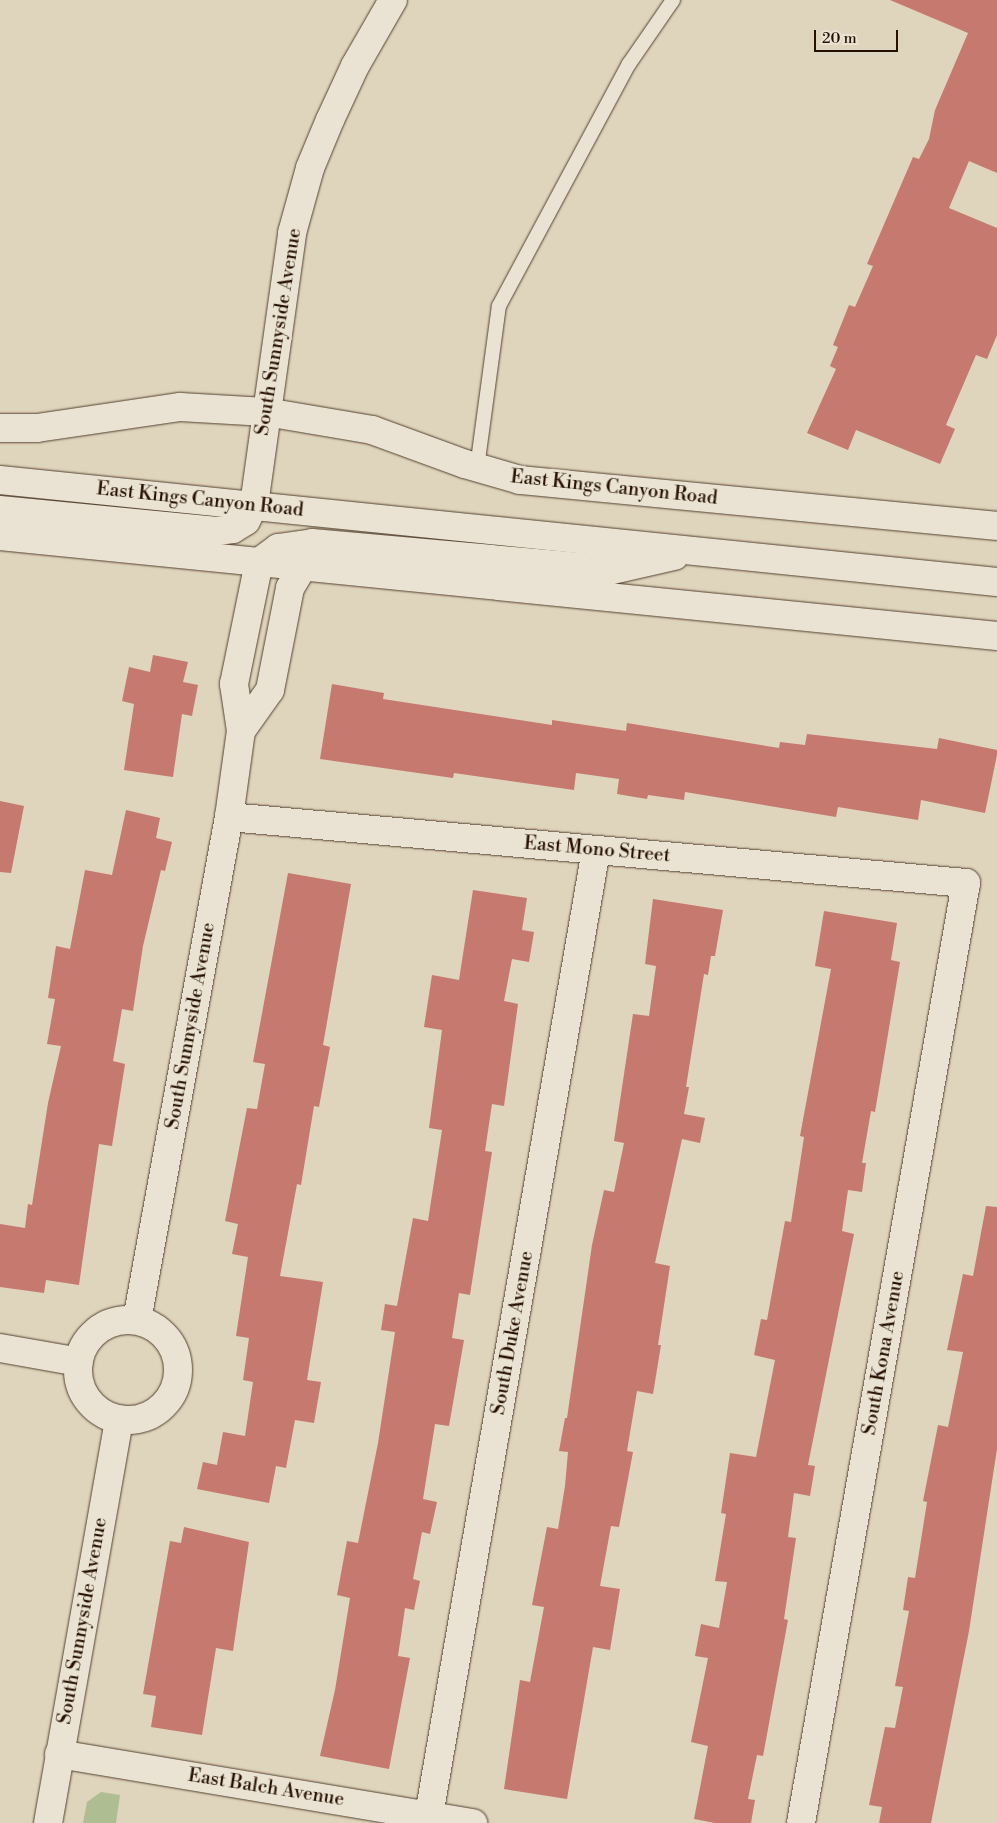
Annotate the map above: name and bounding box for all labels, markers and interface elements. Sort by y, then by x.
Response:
scale bar [817,20,901,52]
text: 20 m [822,29,857,48]
street label: South Sunnyside Avenue [251,227,307,437]
street label: East Kings Canyon Road [509,466,719,510]
street label: East Kings Canyon Road [95,478,305,522]
street label: East Mono Street [523,832,671,868]
street label: South Sunnyside Avenue [162,921,220,1131]
street label: South Duke Avenue [487,1249,539,1417]
street label: South Kona Avenue [858,1269,910,1437]
street label: South Sunnyside Avenue [54,1516,112,1726]
street label: East Balch Avenue [186,1764,346,1812]

